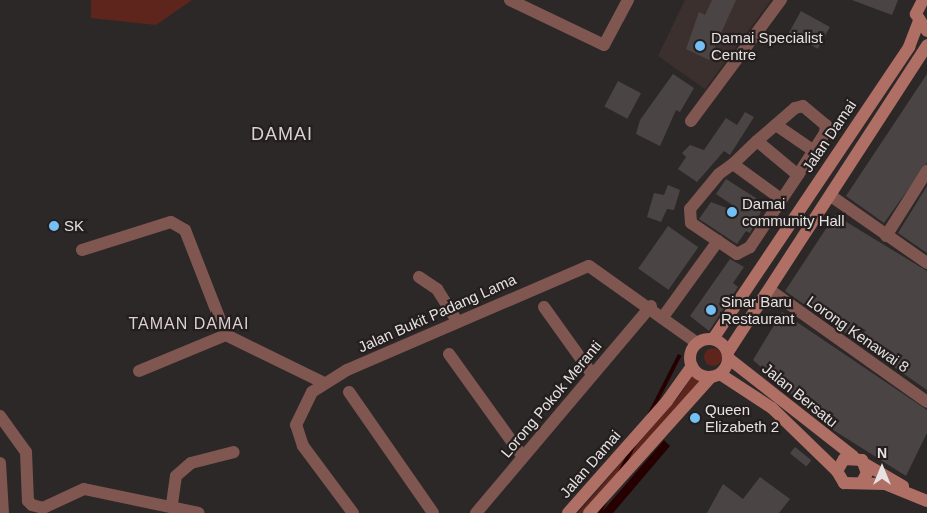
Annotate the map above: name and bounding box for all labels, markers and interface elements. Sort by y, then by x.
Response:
place label: Damai Specialist Centre [711,28,823,63]
marker: Damai Specialist Centre [693,39,707,53]
street label: Jalan Damai [798,96,860,176]
district label: DAMAI [250,123,314,145]
place label: Damai community Hall [742,194,845,229]
marker: Damai community Hall [726,206,738,218]
place label: SK [64,217,84,235]
marker: SK [48,220,60,232]
street label: Jalan Bukit Padang Lama [355,270,519,356]
place label: Sinar Baru Restaurant [721,292,794,327]
street label: Lorong Kenawai 8 [803,292,913,376]
marker: Sinar Baru Restaurant [705,304,717,316]
district label: TAMAN DAMAI [127,314,251,334]
street label: Lorong Pokok Meranti [497,337,605,461]
street label: Jalan Bersatu [759,359,841,431]
place label: Queen Elizabeth 2 [705,400,779,435]
marker: Queen Elizabeth 2 [689,412,701,424]
street label: Jalan Damai [556,427,624,501]
north arrow [857,443,907,493]
text: N [877,445,887,461]

